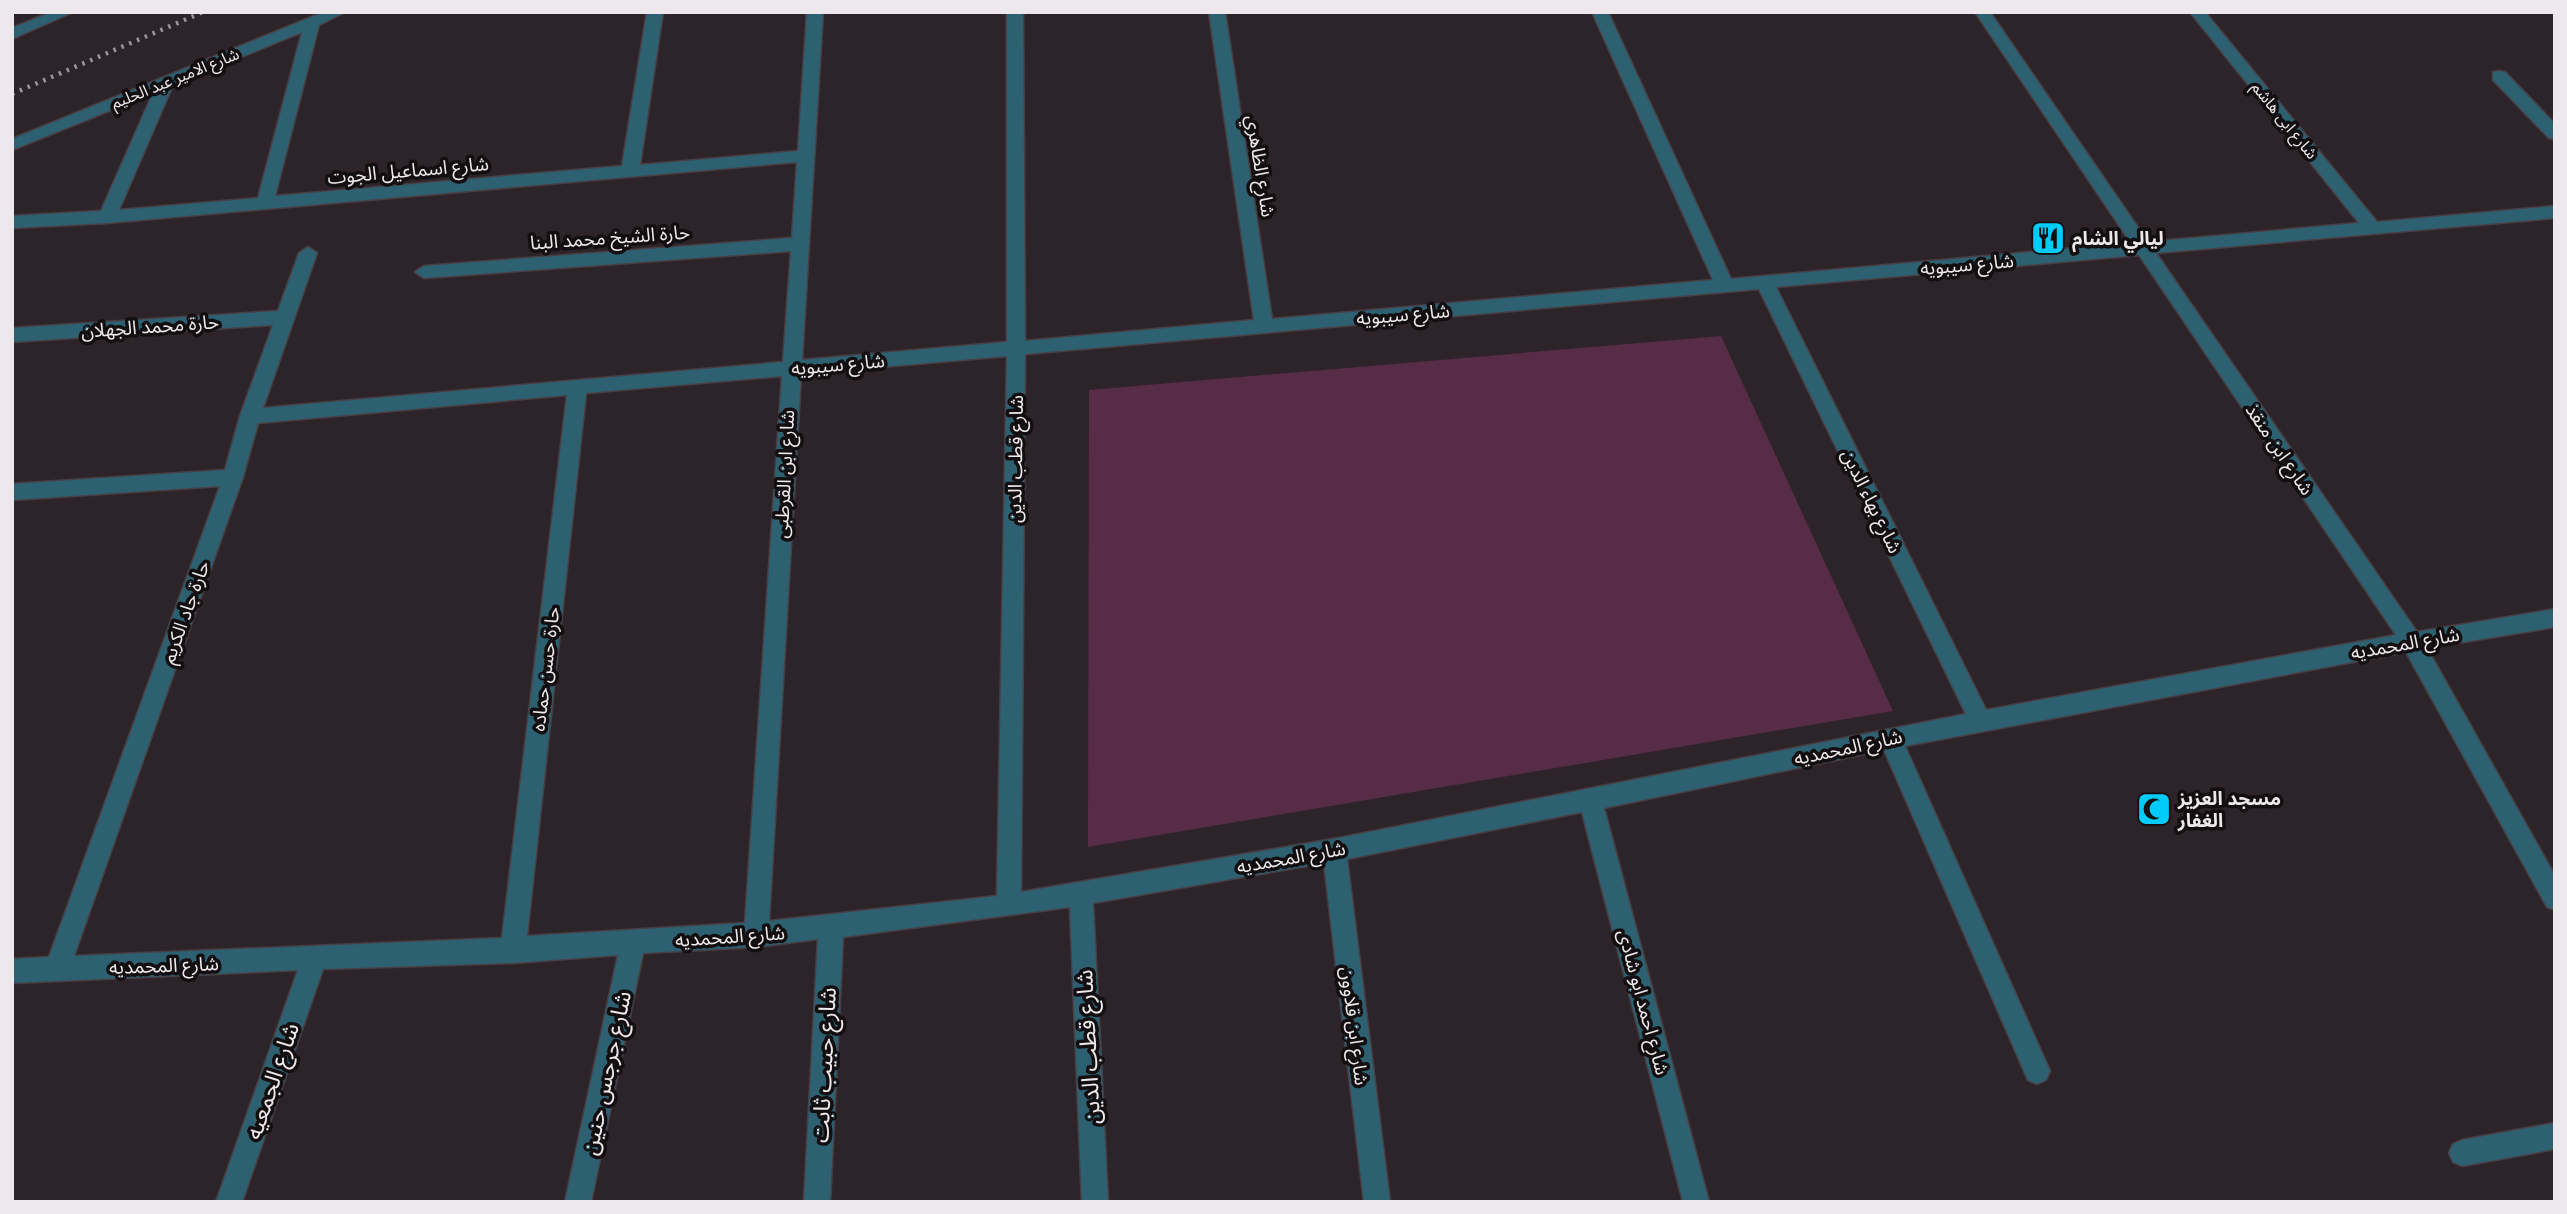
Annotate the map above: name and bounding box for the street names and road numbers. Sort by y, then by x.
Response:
street label: شارع الامير عبد الحليم [108,44,243,116]
street label: شارع ابى هاشم [2245,78,2322,165]
street label: شارع الظاهري [1238,114,1279,219]
street label: شارع اسماعيل الجوت [326,153,490,191]
street label: حارة الشيخ محمد البنا [529,221,691,258]
street label: شارع سيبويه [1919,250,2015,282]
street label: شارع سيبويه [1355,300,1451,332]
street label: حارة محمد الجهلان [80,311,220,343]
street label: شارع سيبويه [790,350,886,382]
street label: شارع قطب الدين [1004,395,1030,523]
street label: شارع ابن منقذ [2239,400,2318,501]
street label: شارع ابن القرطبى [771,409,801,539]
street label: شارع بهاء الدين [1835,446,1906,558]
street label: حارة جاد الكريم [157,558,218,668]
street label: حارة حسن حماده [527,606,565,733]
street label: شارع المحمديه [2349,624,2462,666]
street label: شارع المحمديه [1792,726,1905,772]
street label: شارع المحمديه [1235,838,1348,880]
street label: شارع المحمديه [674,922,786,954]
street label: شارع احمد ابو شادى [1611,927,1673,1078]
street label: شارع المحمديه [109,953,220,981]
street label: شارع ابن قلاوون [1334,966,1372,1087]
street label: شارع قطب الدين [1071,969,1109,1125]
street label: شارع حبيب ثابت [807,987,845,1144]
street label: شارع جرجس حنين [576,989,640,1158]
street label: شارع الجمعيه [240,1019,308,1144]

